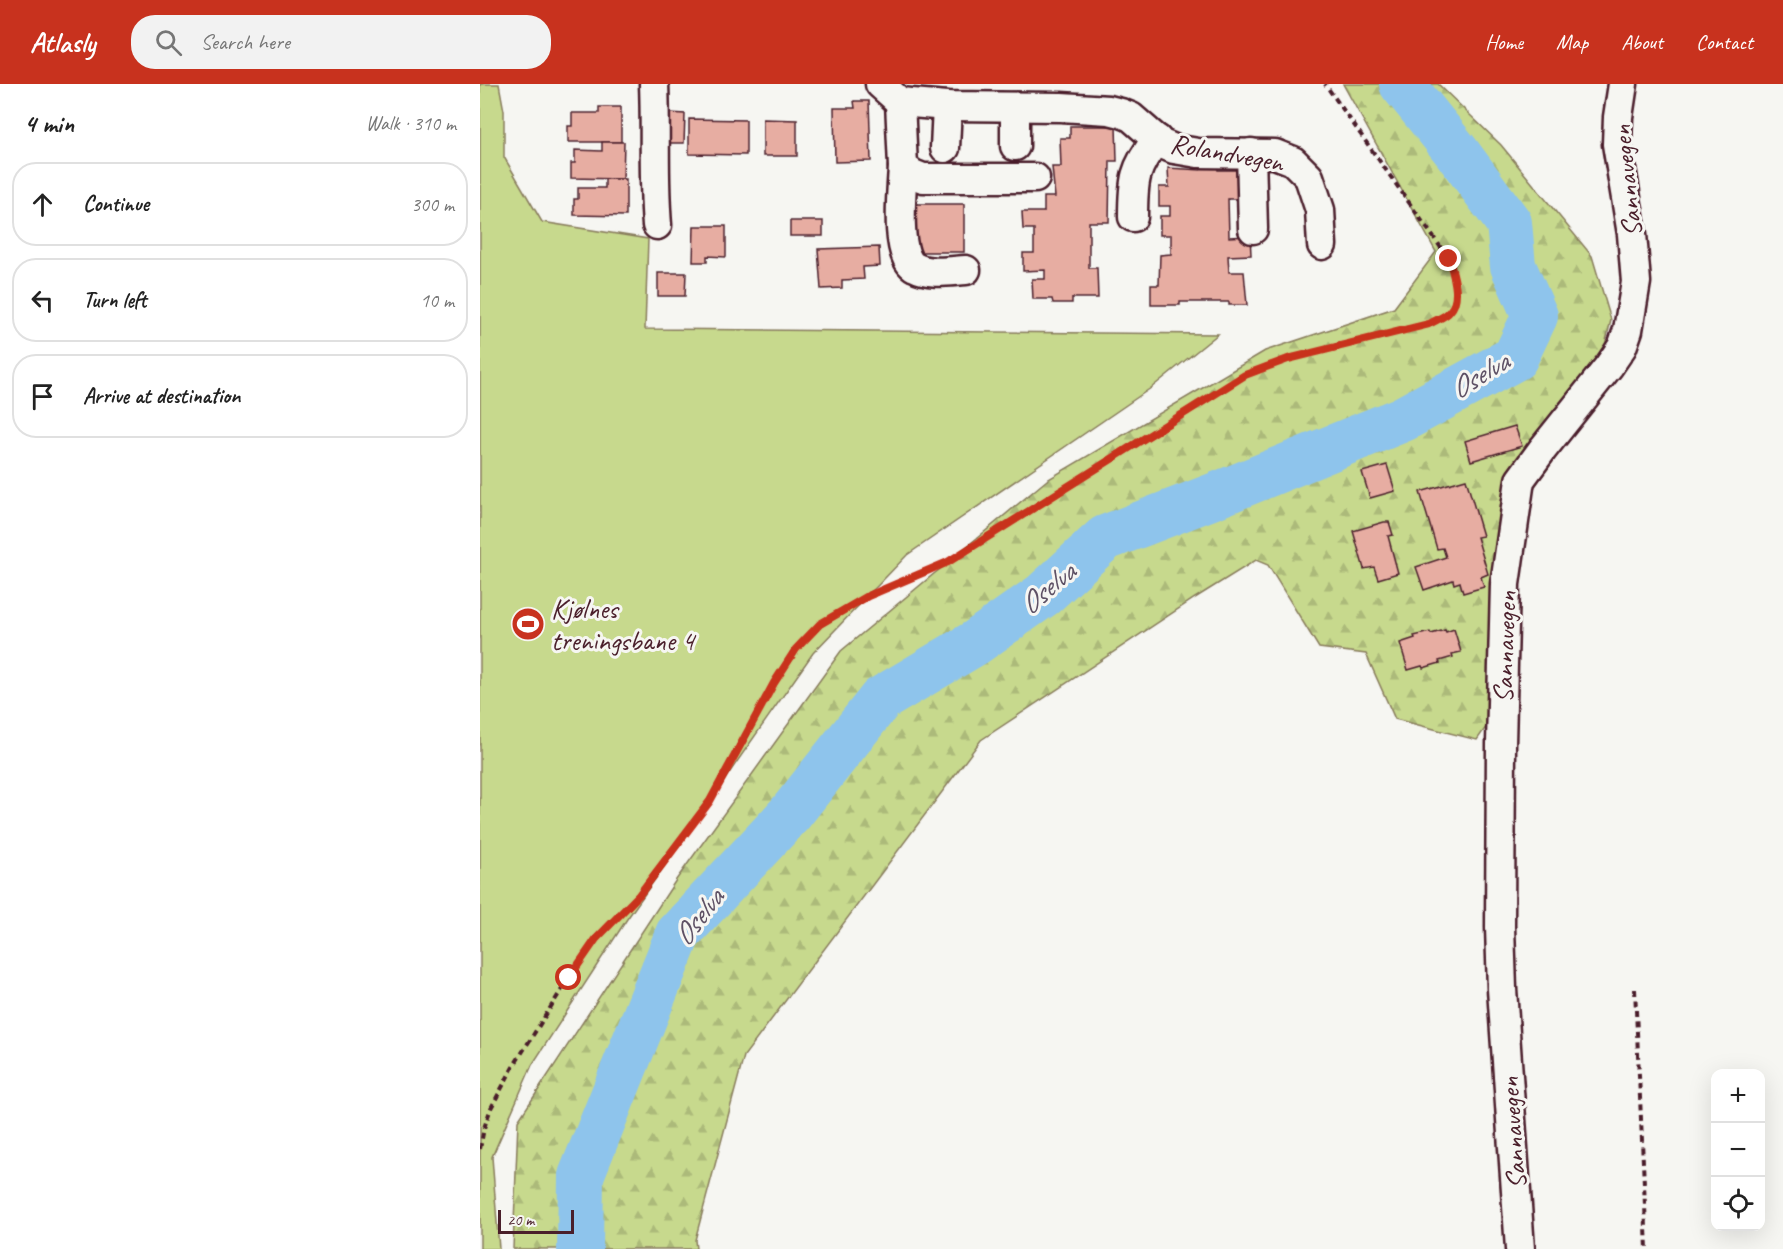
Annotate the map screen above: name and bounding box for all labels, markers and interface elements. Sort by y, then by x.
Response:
search box [131,15,551,69]
text: Atlasly [30,25,95,60]
icon: search [152,26,185,59]
text: Search here [200,28,290,56]
text: Home [1485,29,1523,55]
text: Map [1556,29,1588,55]
text: About [1621,29,1663,55]
text: Contact [1696,29,1753,55]
text: 4 min [24,107,74,140]
text: Walk · 310 m [366,111,456,136]
street label: Sannavegen [1603,123,1650,238]
street label: Rolandvegen [1168,125,1288,180]
icon: ahead [26,188,59,221]
text: Continue [83,190,149,218]
text: 300 m [411,192,454,217]
route end [1435,245,1461,271]
icon: left [26,284,59,317]
text: Turn left [83,286,147,314]
text: 10 m [420,288,454,313]
water label: Oselva [1443,341,1518,407]
icon: arrive [26,380,59,413]
text: Arrive at destination [83,382,240,410]
water label: Oselva [1011,552,1085,623]
street label: Sannavegen [1485,590,1524,704]
place label: Kjølnes treningsbane 4 [551,591,697,658]
sports icon: Kjølnes treningsbane 4 [510,606,546,642]
water label: Oselva [664,878,734,953]
route start [555,964,581,990]
map controls [1711,1069,1765,1231]
button: + [1711,1069,1765,1123]
street label: Sannavegen [1491,1075,1534,1190]
button: − [1711,1123,1765,1177]
button: locate [1711,1177,1765,1231]
scale bar [498,1207,574,1234]
text: 20 m [507,1210,534,1230]

